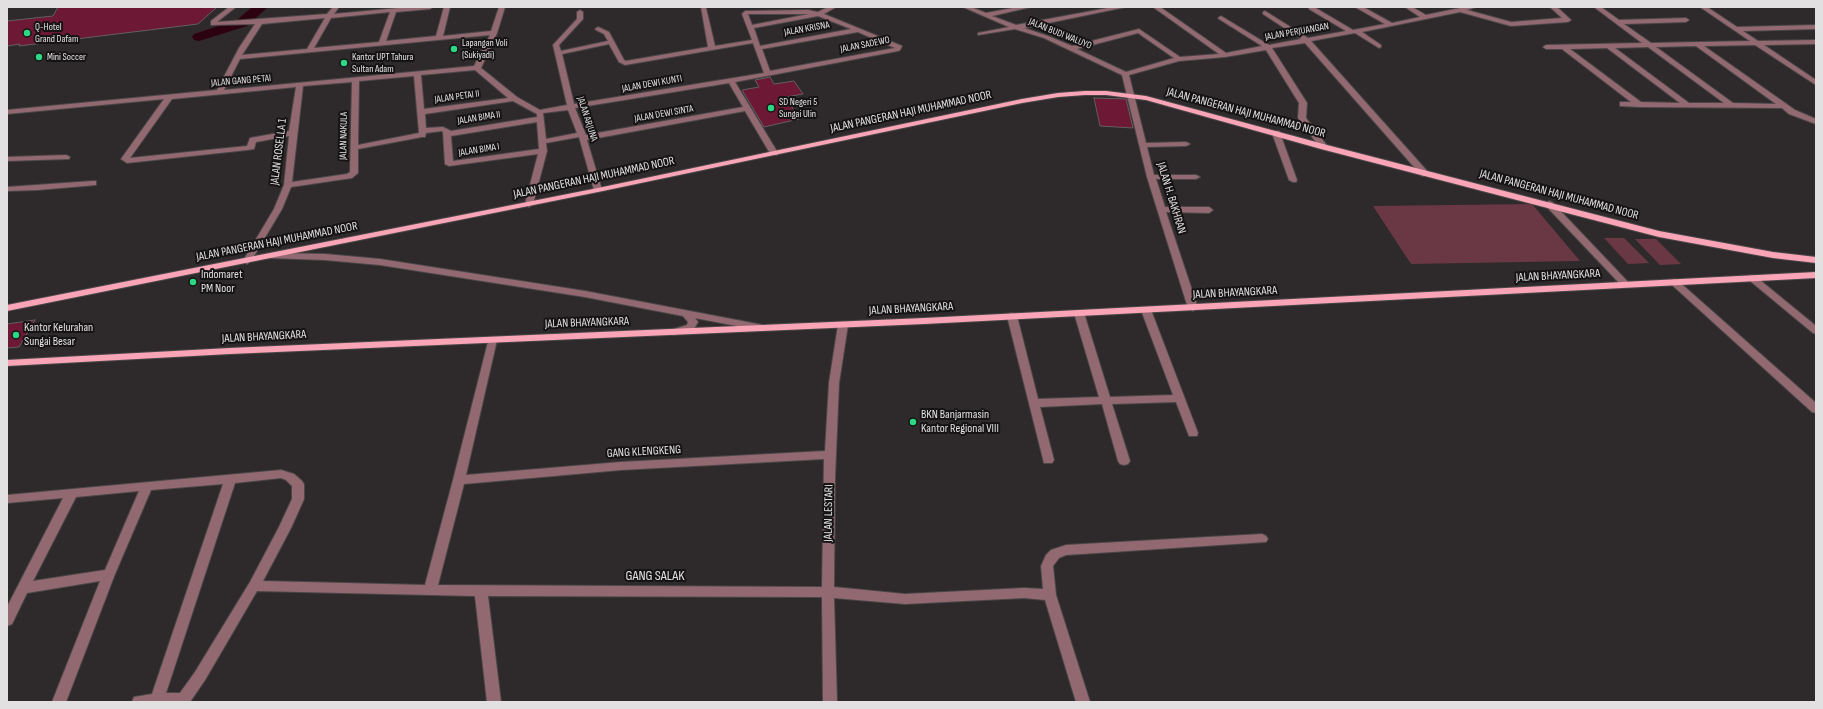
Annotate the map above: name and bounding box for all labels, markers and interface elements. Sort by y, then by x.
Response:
street label: JALAN BUDI WALUYO [1027,16,1093,52]
street label: JALAN KRISNA [783,19,831,39]
street label: JALAN PERJUANGAN [1264,20,1330,44]
place label: Q-Hotel Grand Dafam [35,21,78,44]
marker: Q-Hotel Grand Dafam [22,28,32,38]
street label: JALAN SADEWO [839,34,891,56]
place label: Lapangan Voli (Sukiyadi) [462,37,508,60]
marker: Lapangan Voli (Sukiyadi) [449,44,459,54]
place label: Mini Soccer [47,51,86,63]
place label: Kantor UPT Tahura Sultan Adam [352,51,413,74]
marker: Mini Soccer [34,52,44,62]
marker: Kantor UPT Tahura Sultan Adam [339,58,349,68]
street label: JALAN GANG PETAI [210,72,272,90]
street label: JALAN DEWI KUNTI [621,73,683,95]
street label: JALAN PANGERAN HAJI MUHAMMAD NOOR [1165,85,1327,141]
street label: JALAN PETAI II [434,88,480,106]
street label: JALAN PANGERAN HAJI MUHAMMAD NOOR [829,88,993,136]
street label: JALAN ARJUNA [574,95,600,143]
place label: SD Negeri 5 Sungai Ulin [779,96,817,120]
street label: JALAN DEWI SINTA [634,103,694,125]
marker: SD Negeri 5 Sungai Ulin [766,103,776,113]
street label: JALAN BIMA II [457,109,501,127]
street label: JALAN NAKULA [338,112,350,160]
street label: JALAN ROSELLA 1 [268,118,290,186]
street label: JALAN BIMA I [458,141,500,159]
street label: JALAN PANGERAN HAJI MUHAMMAD NOOR [512,154,676,202]
street label: JALAN H. BAKHRAN [1153,160,1189,236]
street label: JALAN PANGERAN HAJI MUHAMMAD NOOR [1478,167,1640,223]
street label: JALAN PANGERAN HAJI MUHAMMAD NOOR [195,219,359,265]
street label: JALAN BHAYANGKARA [1516,267,1600,285]
place label: Indomaret PM Noor [201,268,243,296]
marker: Indomaret PM Noor [188,277,198,287]
street label: JALAN BHAYANGKARA [1193,284,1277,302]
street label: JALAN BHAYANGKARA [869,300,953,318]
street label: JALAN BHAYANGKARA [545,314,629,332]
place label: Kantor Kelurahan Sungai Besar [24,321,93,349]
street label: JALAN BHAYANGKARA [222,328,306,346]
marker: Kantor Kelurahan Sungai Besar [11,330,21,340]
place label: BKN Banjarmasin Kantor Regional VIII [921,408,999,436]
marker: BKN Banjarmasin Kantor Regional VIII [908,417,918,427]
street label: GANG KLENGKENG [606,443,682,461]
street label: JALAN LESTARI [821,484,837,542]
street label: GANG SALAK [625,568,685,584]

